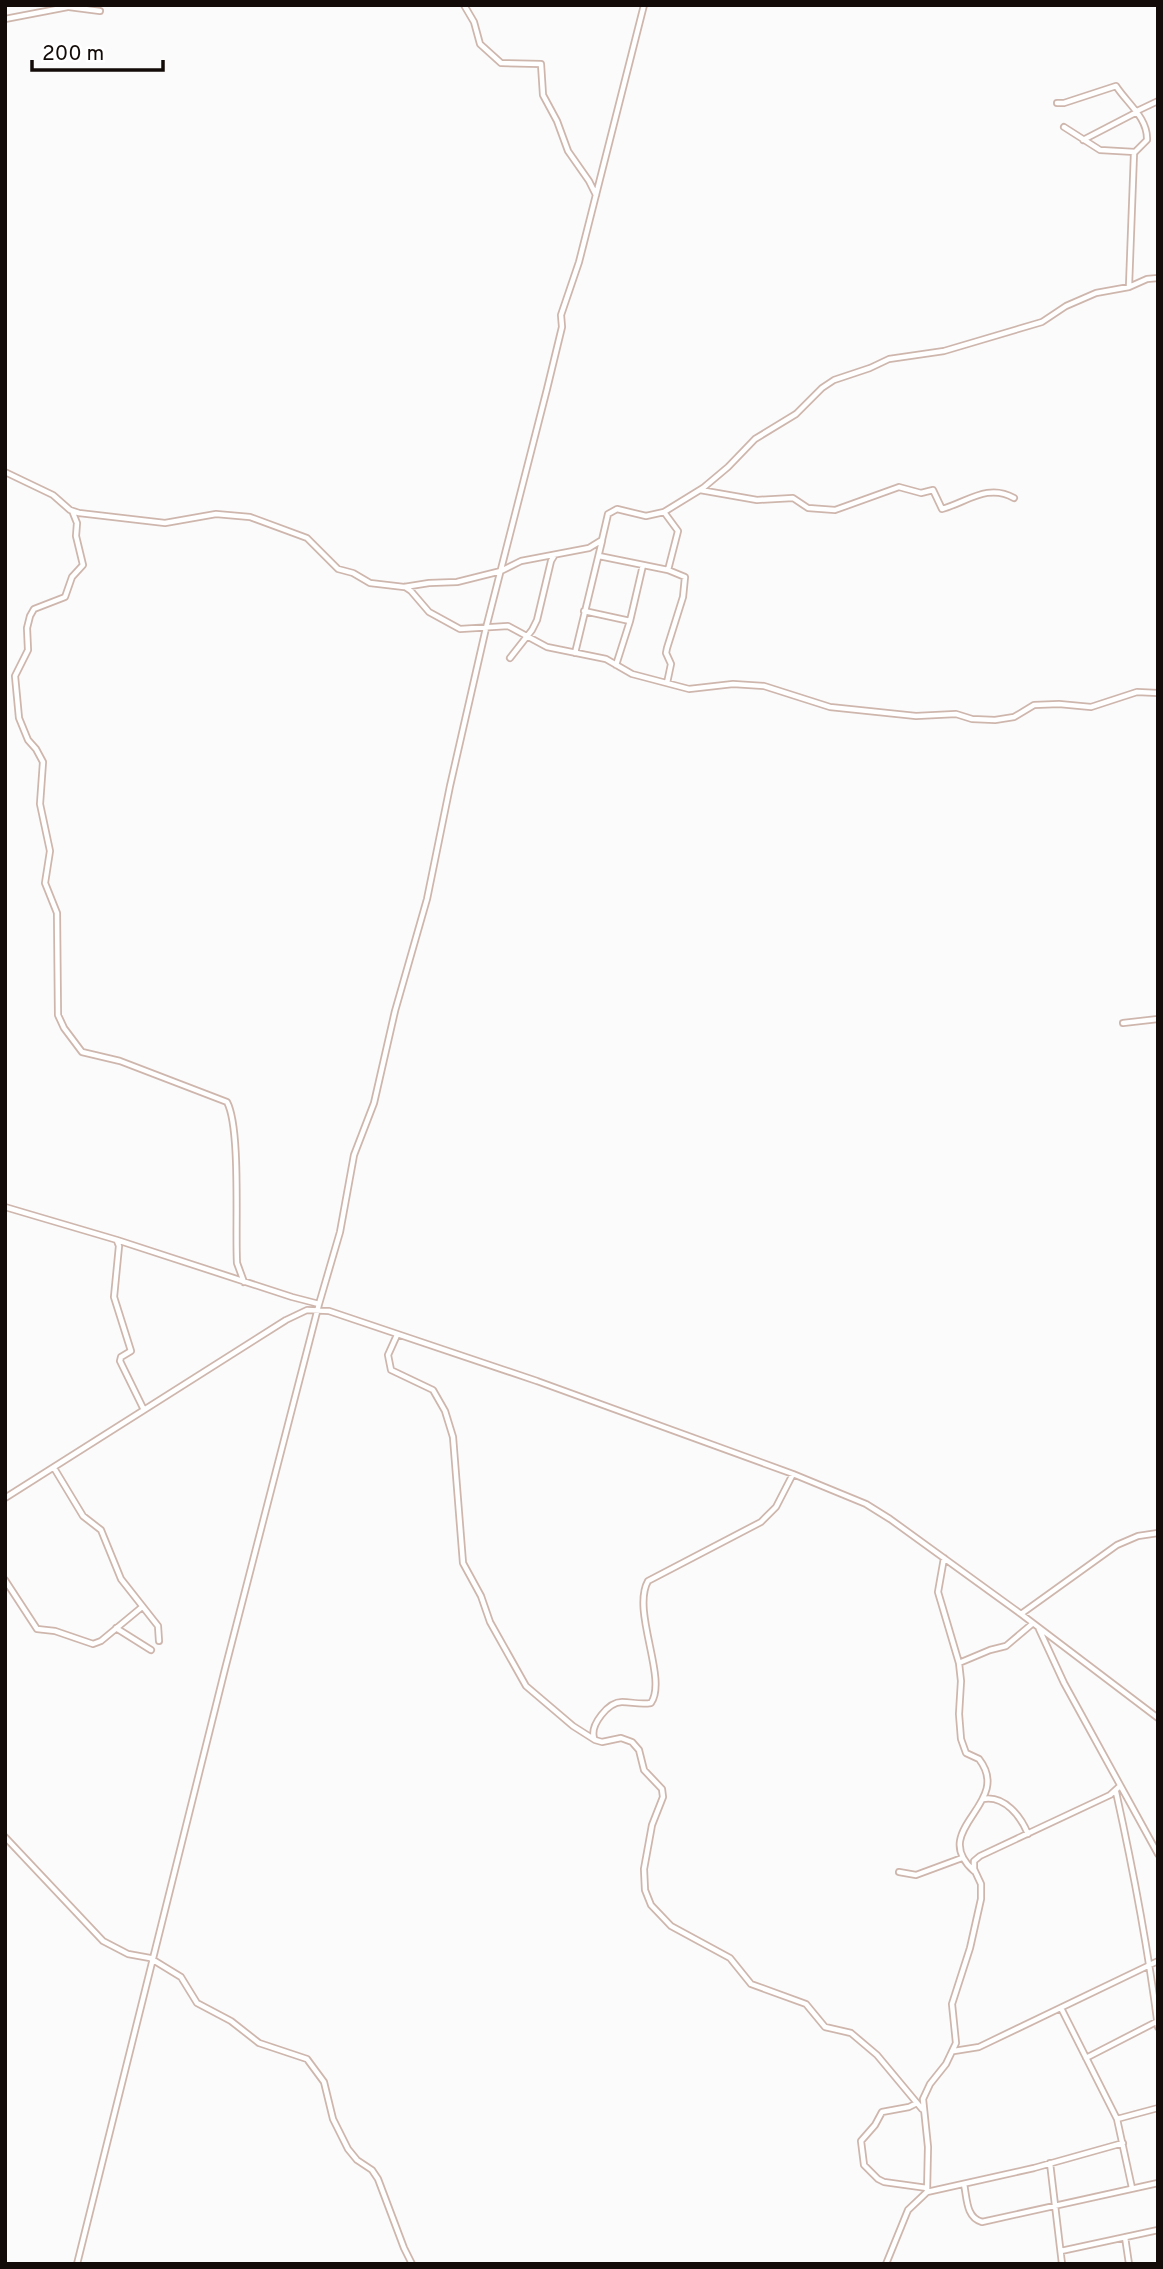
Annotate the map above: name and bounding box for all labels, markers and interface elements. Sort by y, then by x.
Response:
scale bar [32,28,163,72]
text: 200 m [42,41,104,68]

